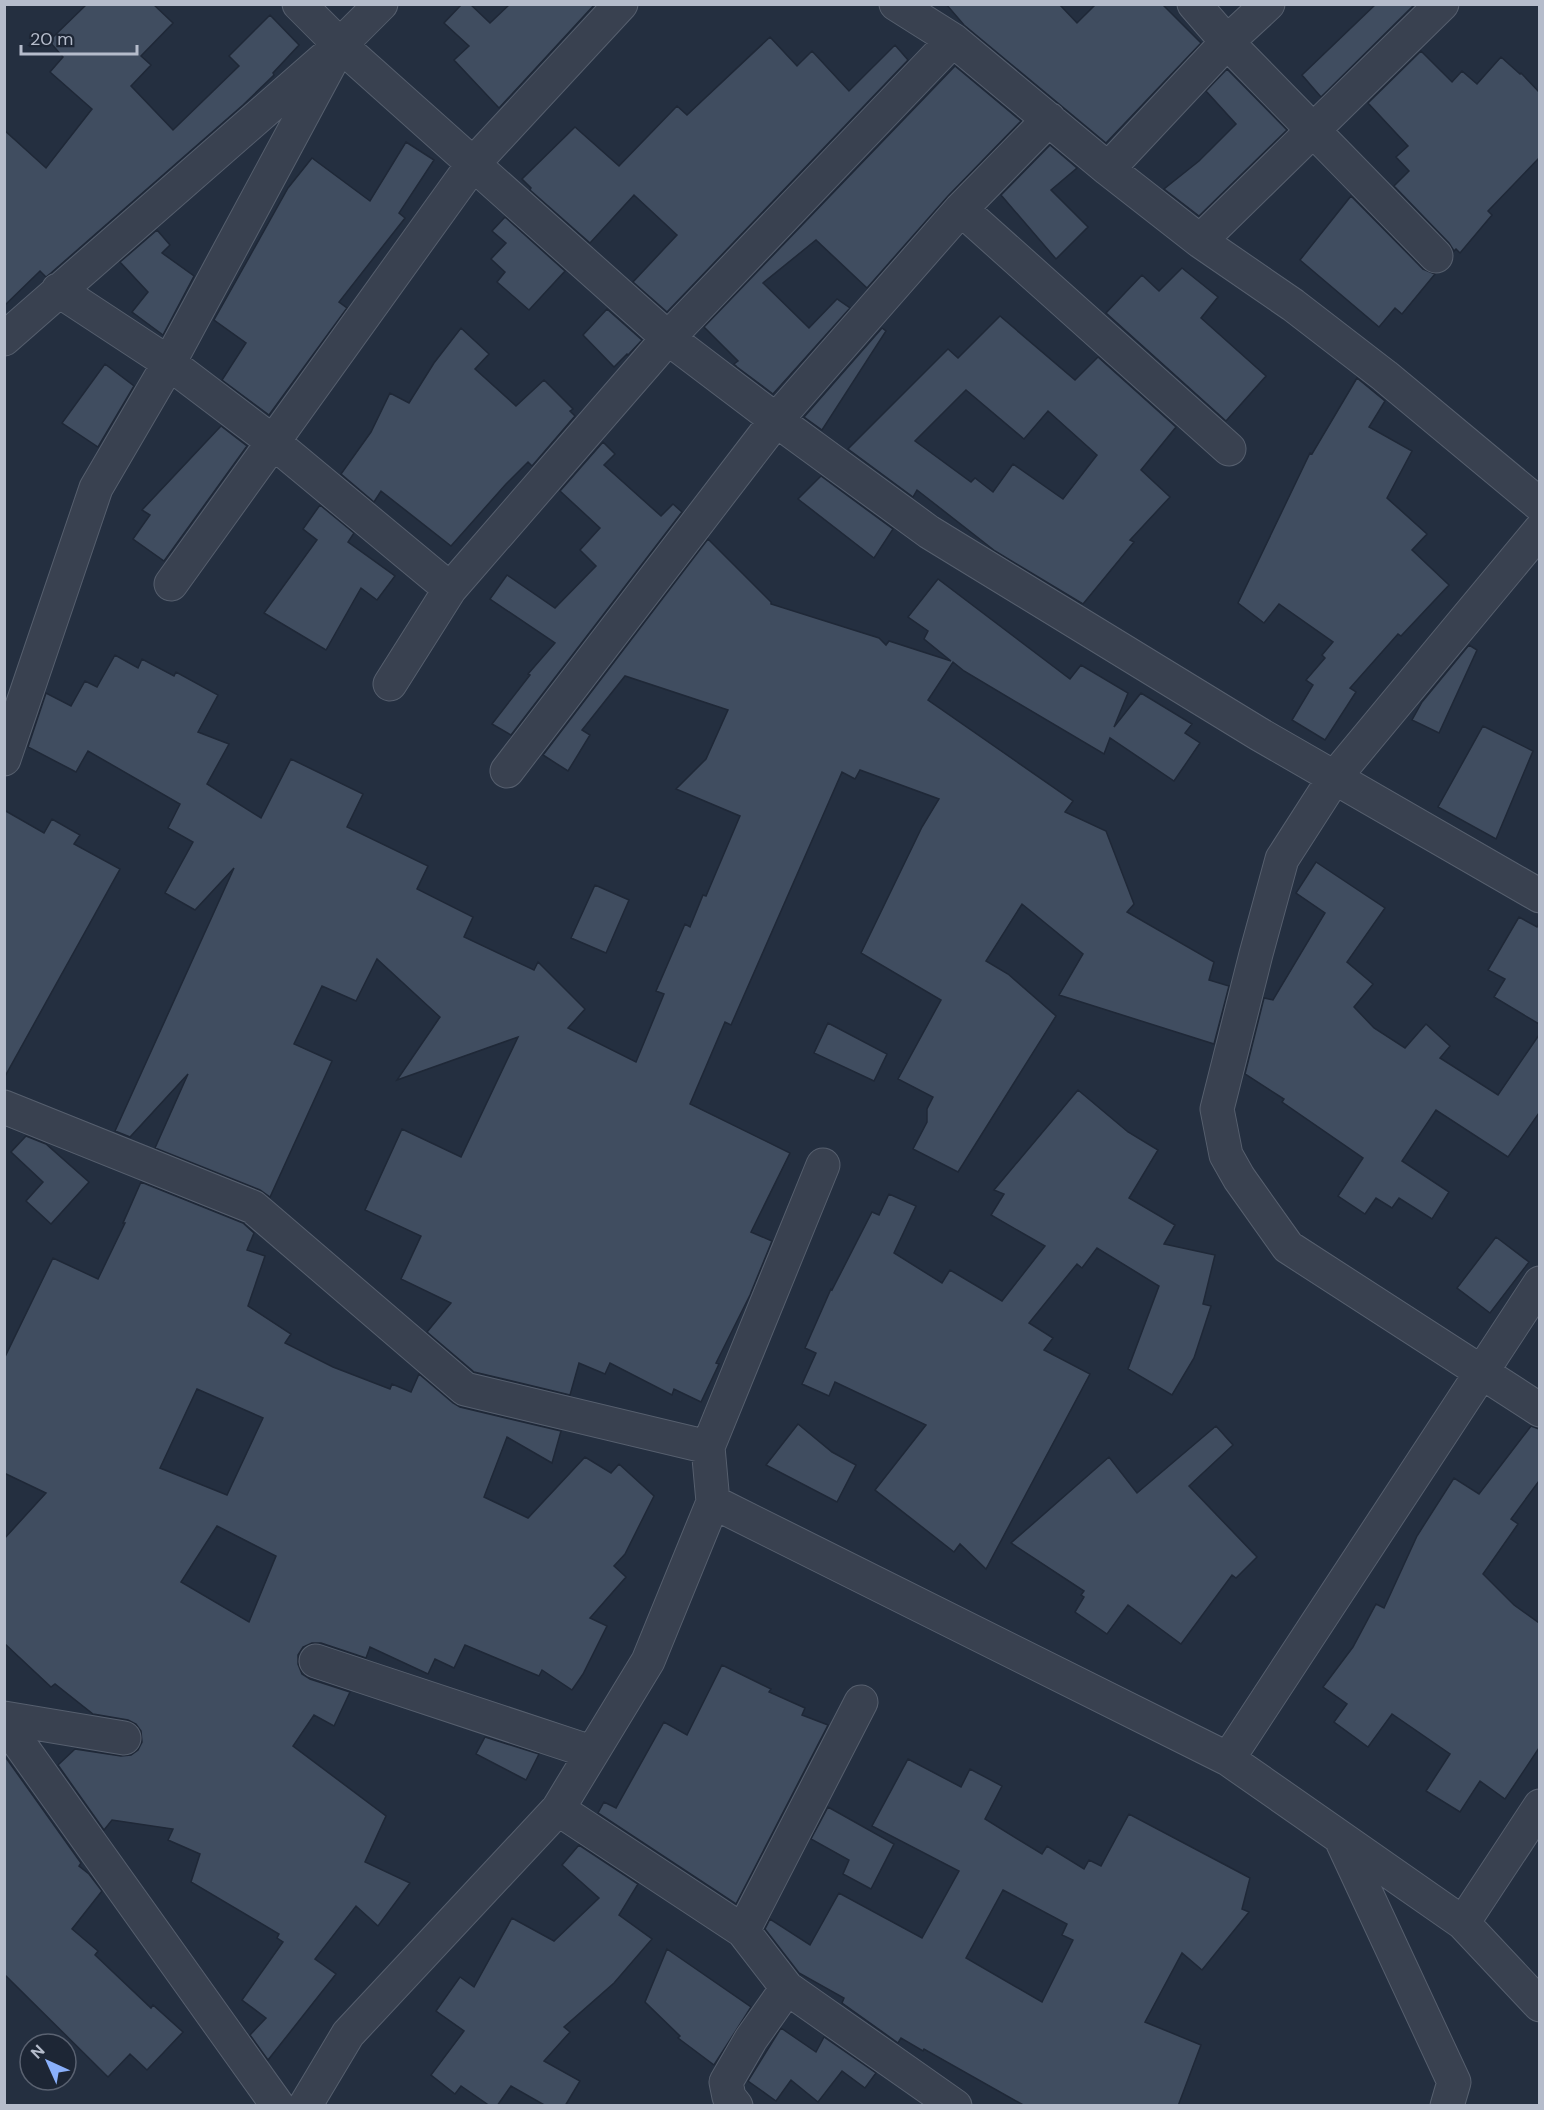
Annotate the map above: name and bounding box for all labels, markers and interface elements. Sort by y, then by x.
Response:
scale bar [21,18,136,56]
text: 20 m [30,27,73,51]
north arrow [18,2032,78,2092]
text: N [26,2040,49,2063]

